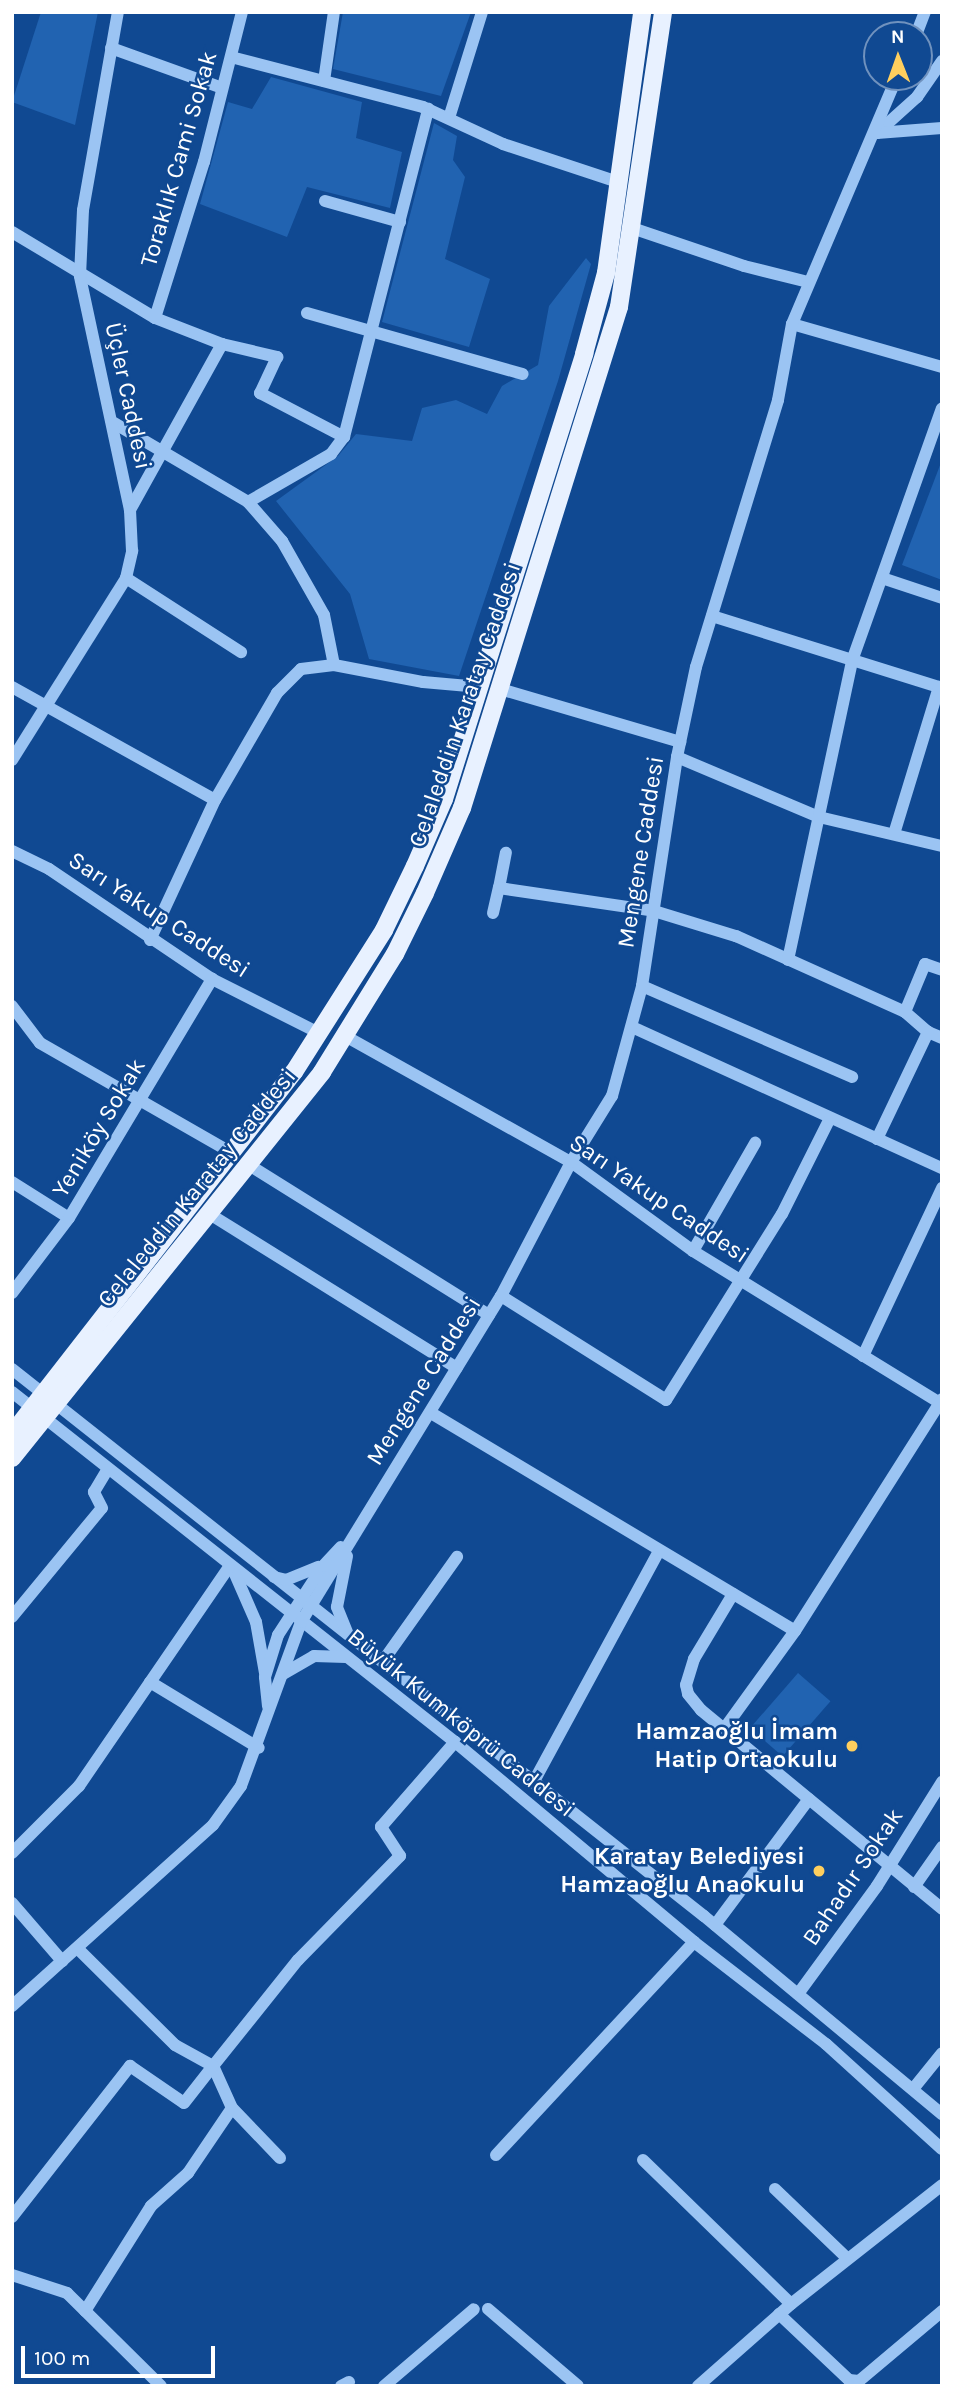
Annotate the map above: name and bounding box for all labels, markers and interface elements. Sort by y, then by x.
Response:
north arrow [863,21,933,91]
text: N [891,26,905,48]
street label: Toraklık Cami Sokak [134,48,224,270]
street label: Üçler Caddesi [98,320,158,472]
street label: Celaleddin Karatay Caddesi [403,559,527,851]
street label: Mengene Caddesi [612,754,670,950]
street label: Sarı Yakup Caddesi [63,846,255,984]
street label: Yeniköy Sokak [46,1053,152,1203]
street label: Celaleddin Karatay Caddesi [92,1063,302,1313]
street label: Sarı Yakup Caddesi [564,1128,754,1270]
street label: Mengene Caddesi [360,1291,488,1471]
street label: Büyük Kumköprü Caddesi [342,1622,580,1824]
place label: Hamzaoğlu İmam Hatip Ortaokulu [635,1718,838,1774]
marker: Hamzaoğlu İmam Hatip Ortaokulu [844,1738,860,1754]
street label: Bahadır Sokak [796,1803,910,1951]
place label: Karatay Belediyesi Hamzaoğlu Anaokulu [560,1843,805,1899]
marker: Karatay Belediyesi Hamzaoğlu Anaokulu [811,1863,827,1879]
scale bar [24,2332,219,2376]
text: 100 m [34,2346,91,2370]

